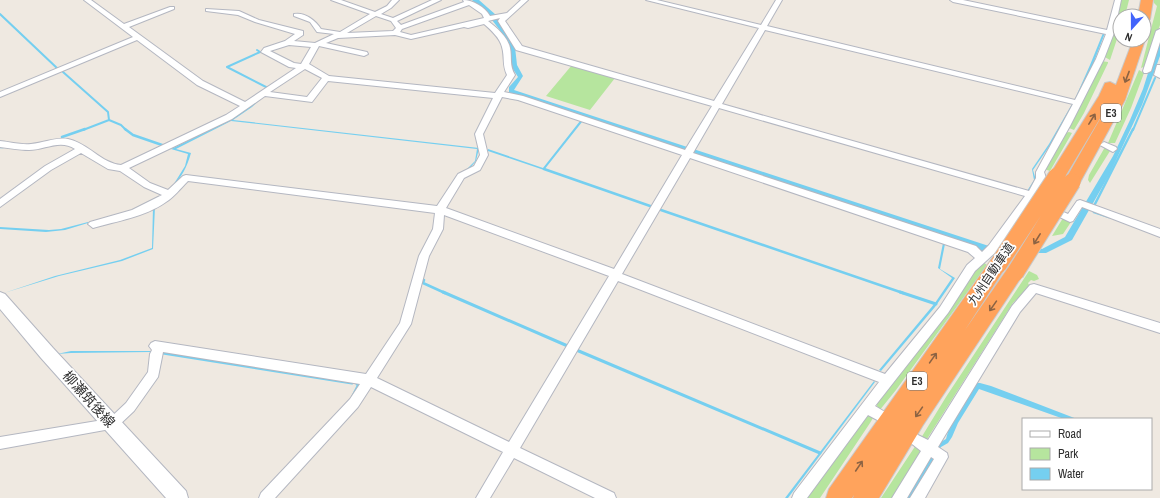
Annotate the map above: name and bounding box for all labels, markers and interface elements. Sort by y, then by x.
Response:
north arrow [1112,8,1152,48]
text: N [1123,30,1134,45]
one-way arrow [1122,71,1130,83]
road number: E3 [1101,104,1121,122]
one-way arrow [1088,114,1096,125]
one-way arrow [1033,233,1041,244]
street label: 九州自動車道 [964,240,1018,308]
one-way arrow [989,300,997,311]
one-way arrow [929,353,937,364]
street label: 柳瀬筑後線 [59,367,119,431]
road number: E3 [907,372,927,390]
one-way arrow [915,407,923,418]
legend [1022,418,1152,490]
text: Road [1058,426,1082,442]
text: Park [1058,446,1078,462]
one-way arrow [855,460,864,471]
text: Water [1058,466,1085,482]

